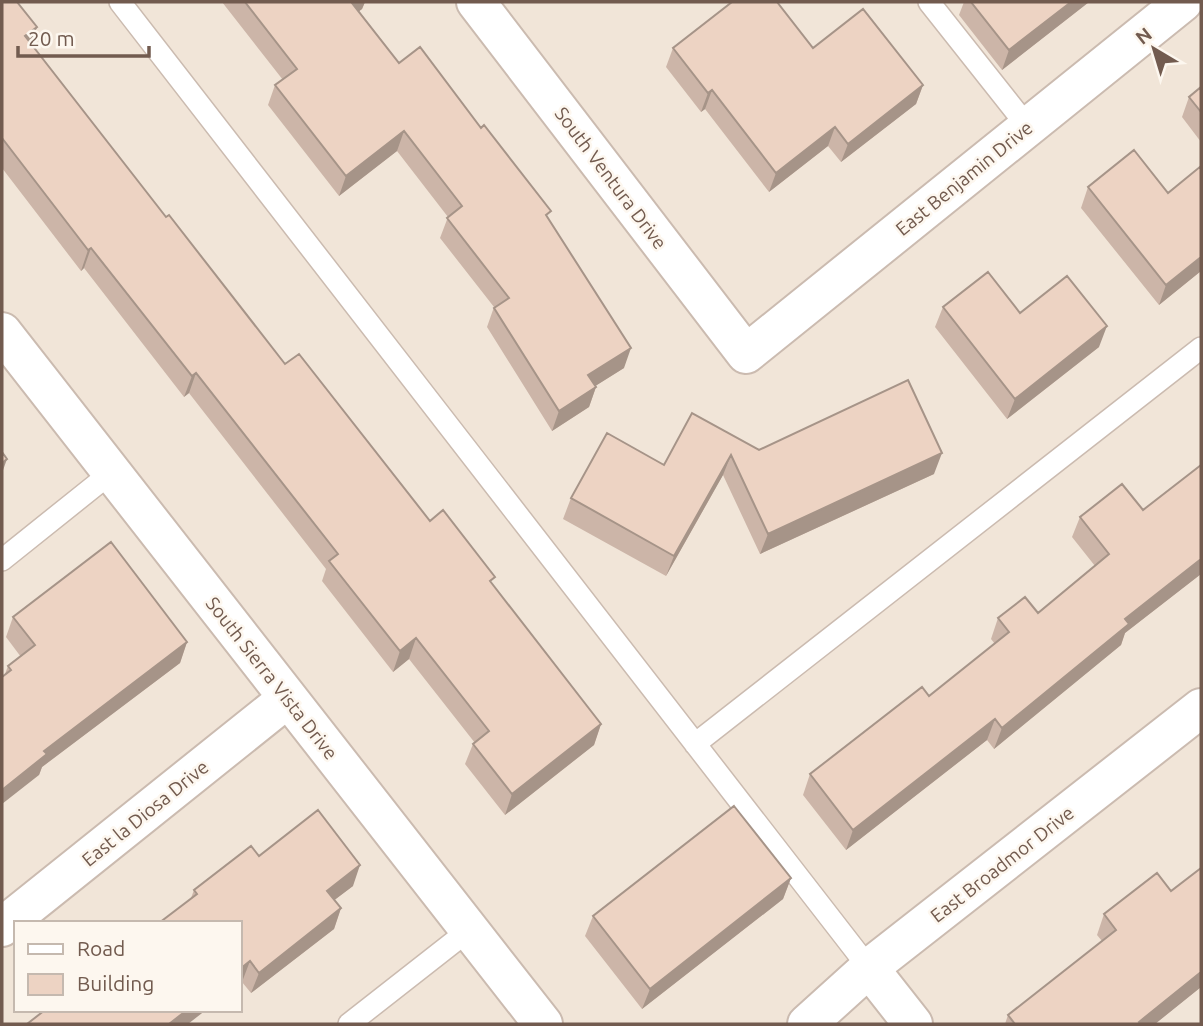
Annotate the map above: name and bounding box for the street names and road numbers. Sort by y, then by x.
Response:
street label: South Ventura Drive [551,103,671,253]
street label: East Benjamin Drive [891,116,1037,240]
street label: South Sierra Vista Drive [202,592,342,764]
street label: East la Diosa Drive [77,755,213,871]
street label: East Broadmor Drive [926,801,1078,927]

